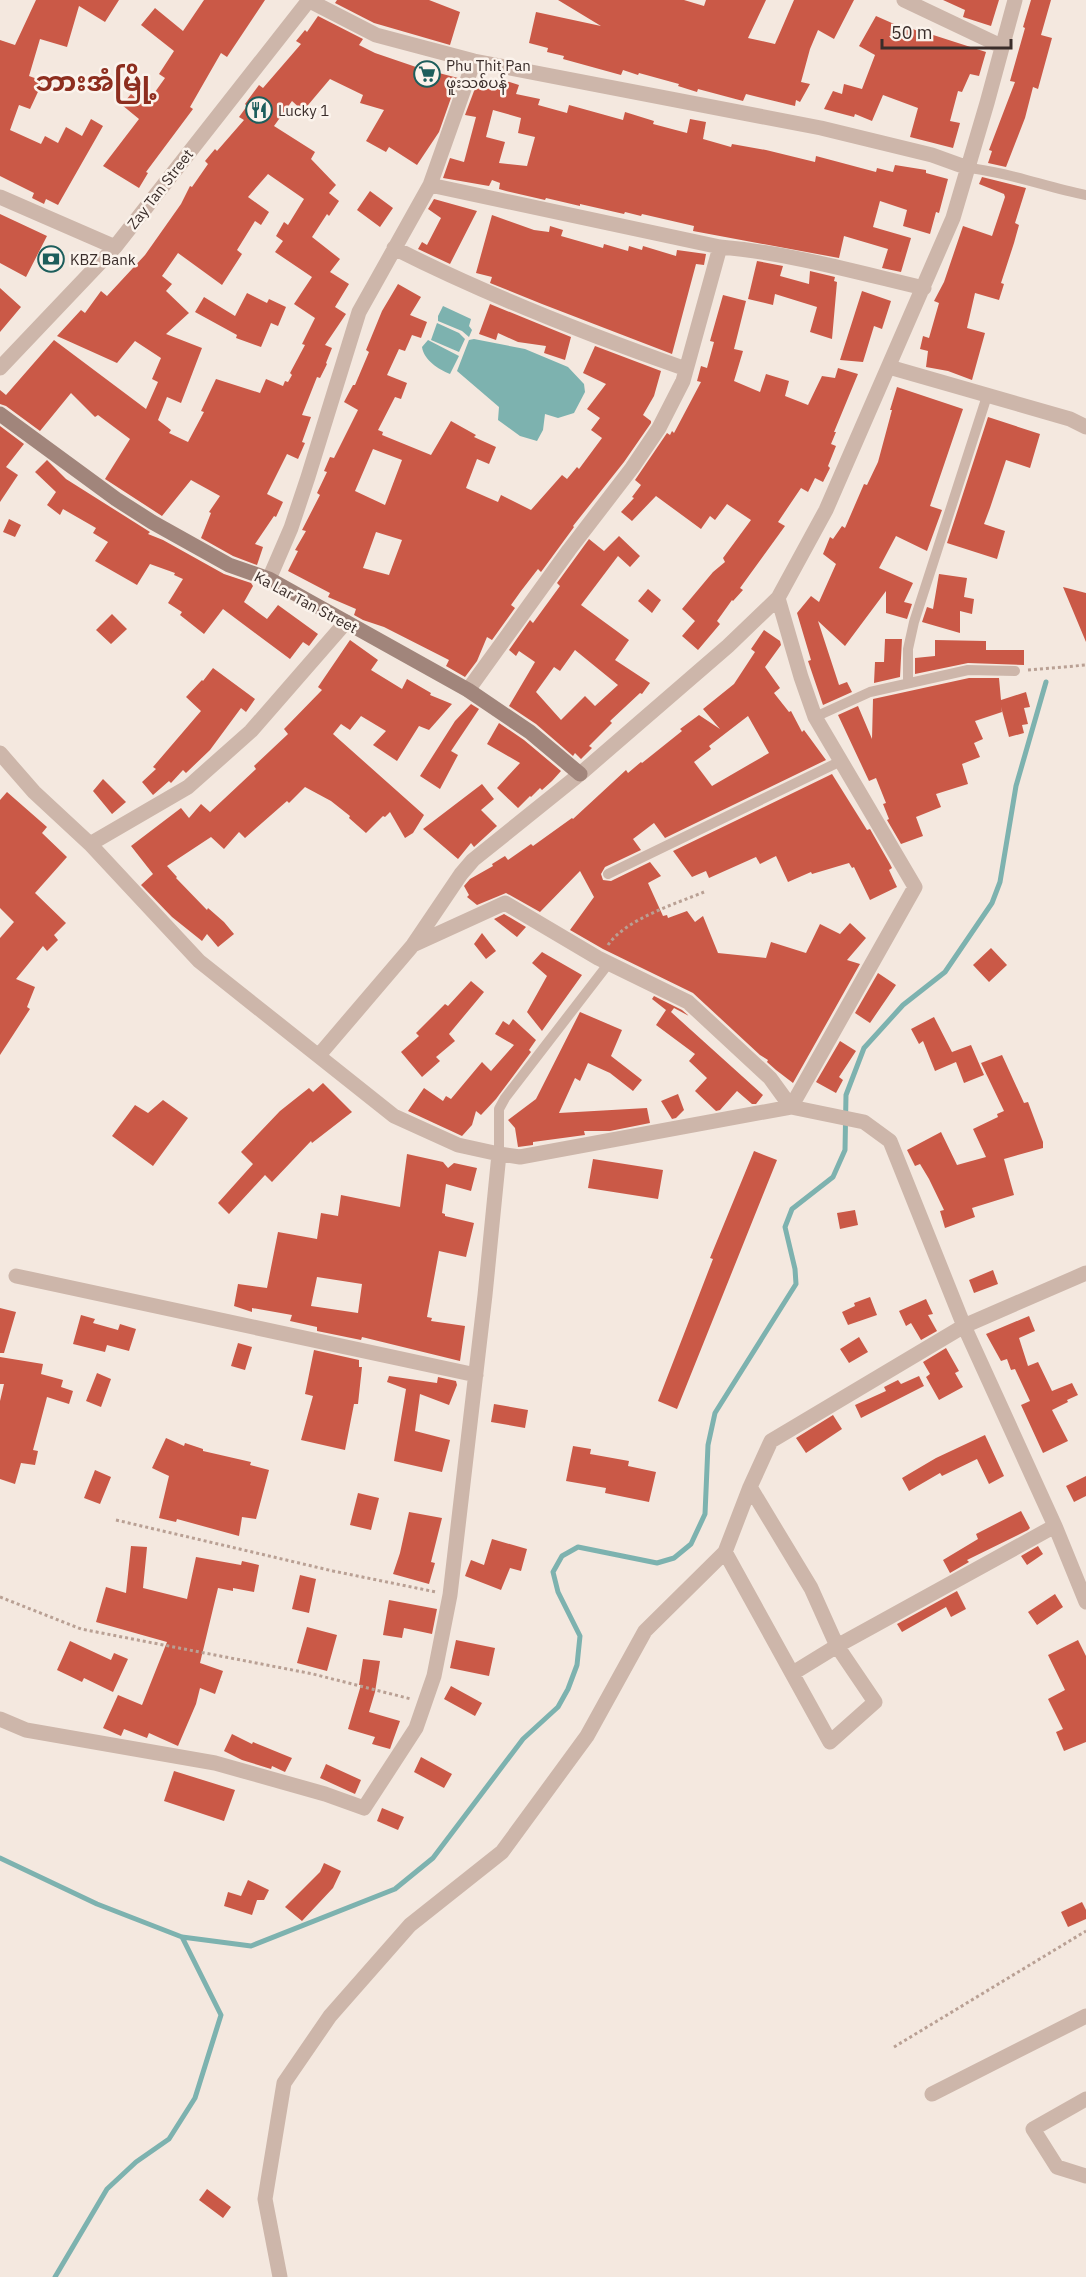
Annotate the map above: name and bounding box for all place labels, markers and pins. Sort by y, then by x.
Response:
place label: Phu Thit Pan ဖူးသစ်ပန် [446,56,531,95]
supermarket icon: Phu Thit Pan ဖူးသစ်ပန် [412,59,442,89]
restaurant icon: Lucky 1 [244,95,274,125]
place label: Lucky 1 [278,101,329,120]
bank icon: KBZ Bank [36,244,66,274]
place label: KBZ Bank [70,250,136,269]

